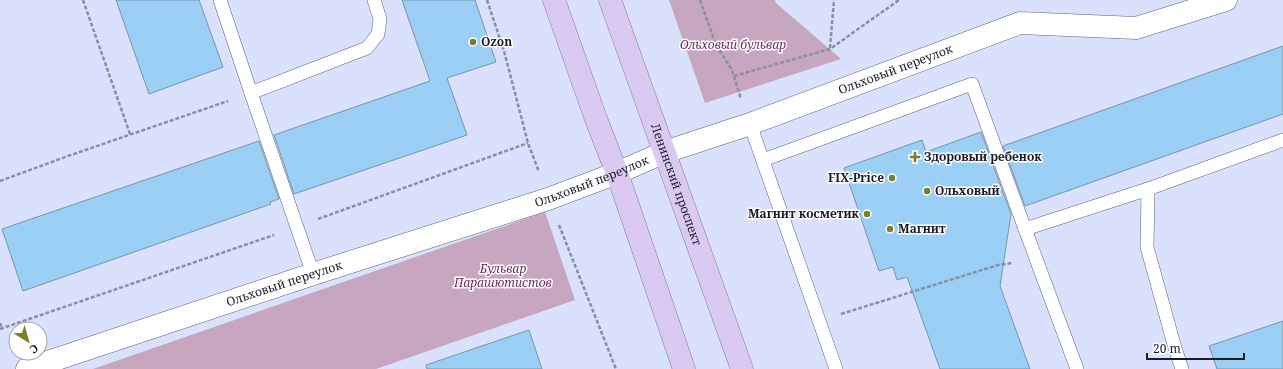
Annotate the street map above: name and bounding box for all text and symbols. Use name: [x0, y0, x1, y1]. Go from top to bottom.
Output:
place label: Ozon: [481, 33, 512, 50]
park label: Ольховый бульвар: [680, 36, 786, 53]
marker: Ozon: [468, 37, 478, 47]
street label: Ольховый переулок: [836, 40, 956, 98]
street label: Ленинский проспект: [647, 121, 706, 248]
place label: Здоровый ребенок: [924, 148, 1042, 165]
street label: Ольховый переулок: [532, 151, 652, 211]
marker: Здоровый ребенок: [909, 151, 921, 163]
place label: FIX-Price: [828, 169, 884, 186]
marker: FIX-Price: [887, 173, 897, 183]
place label: Ольховый: [935, 182, 1000, 199]
marker: Ольховый: [922, 186, 932, 196]
place label: Магнит косметик: [748, 205, 860, 222]
marker: Магнит косметик: [862, 209, 872, 219]
place label: Магнит: [898, 220, 946, 237]
marker: Магнит: [885, 224, 895, 234]
street label: Ольховый переулок: [224, 256, 345, 310]
park label: Бульвар Парашютистов: [453, 260, 552, 291]
north arrow: [8, 321, 48, 361]
scale bar: [1147, 335, 1244, 361]
text: 20 m: [1153, 340, 1181, 357]
text: С: [27, 341, 42, 358]

